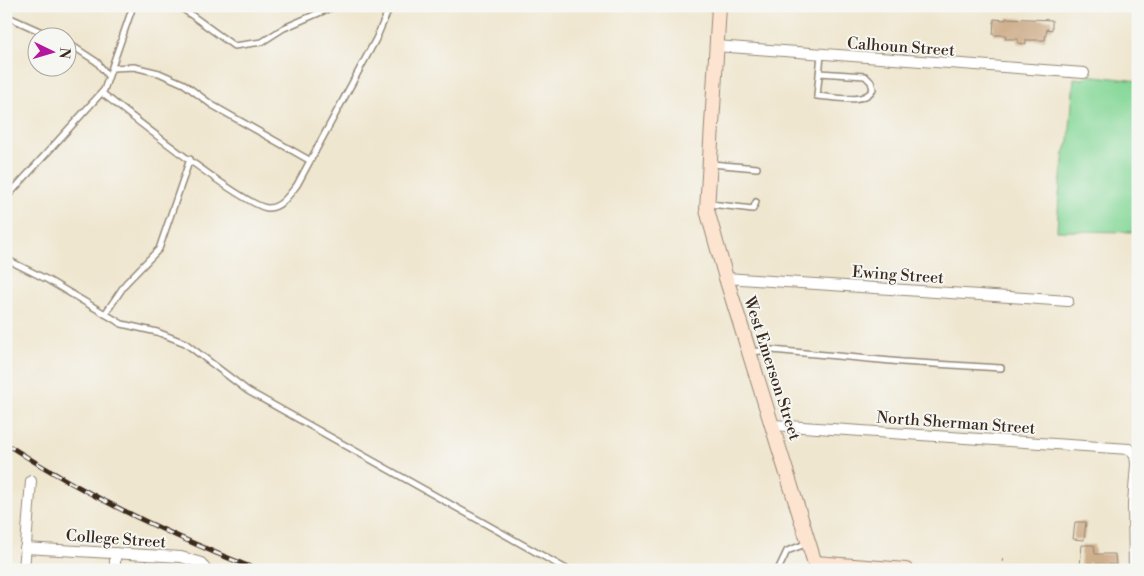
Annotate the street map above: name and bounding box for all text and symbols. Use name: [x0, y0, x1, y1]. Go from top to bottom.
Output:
north arrow: [28, 28, 78, 78]
street label: Calhoun Street: [846, 33, 956, 61]
text: N: [55, 47, 73, 59]
street label: Ewing Street: [851, 262, 945, 288]
street label: West Emerson Street: [739, 293, 805, 443]
street label: North Sherman Street: [876, 407, 1036, 439]
street label: College Street: [65, 526, 167, 553]

